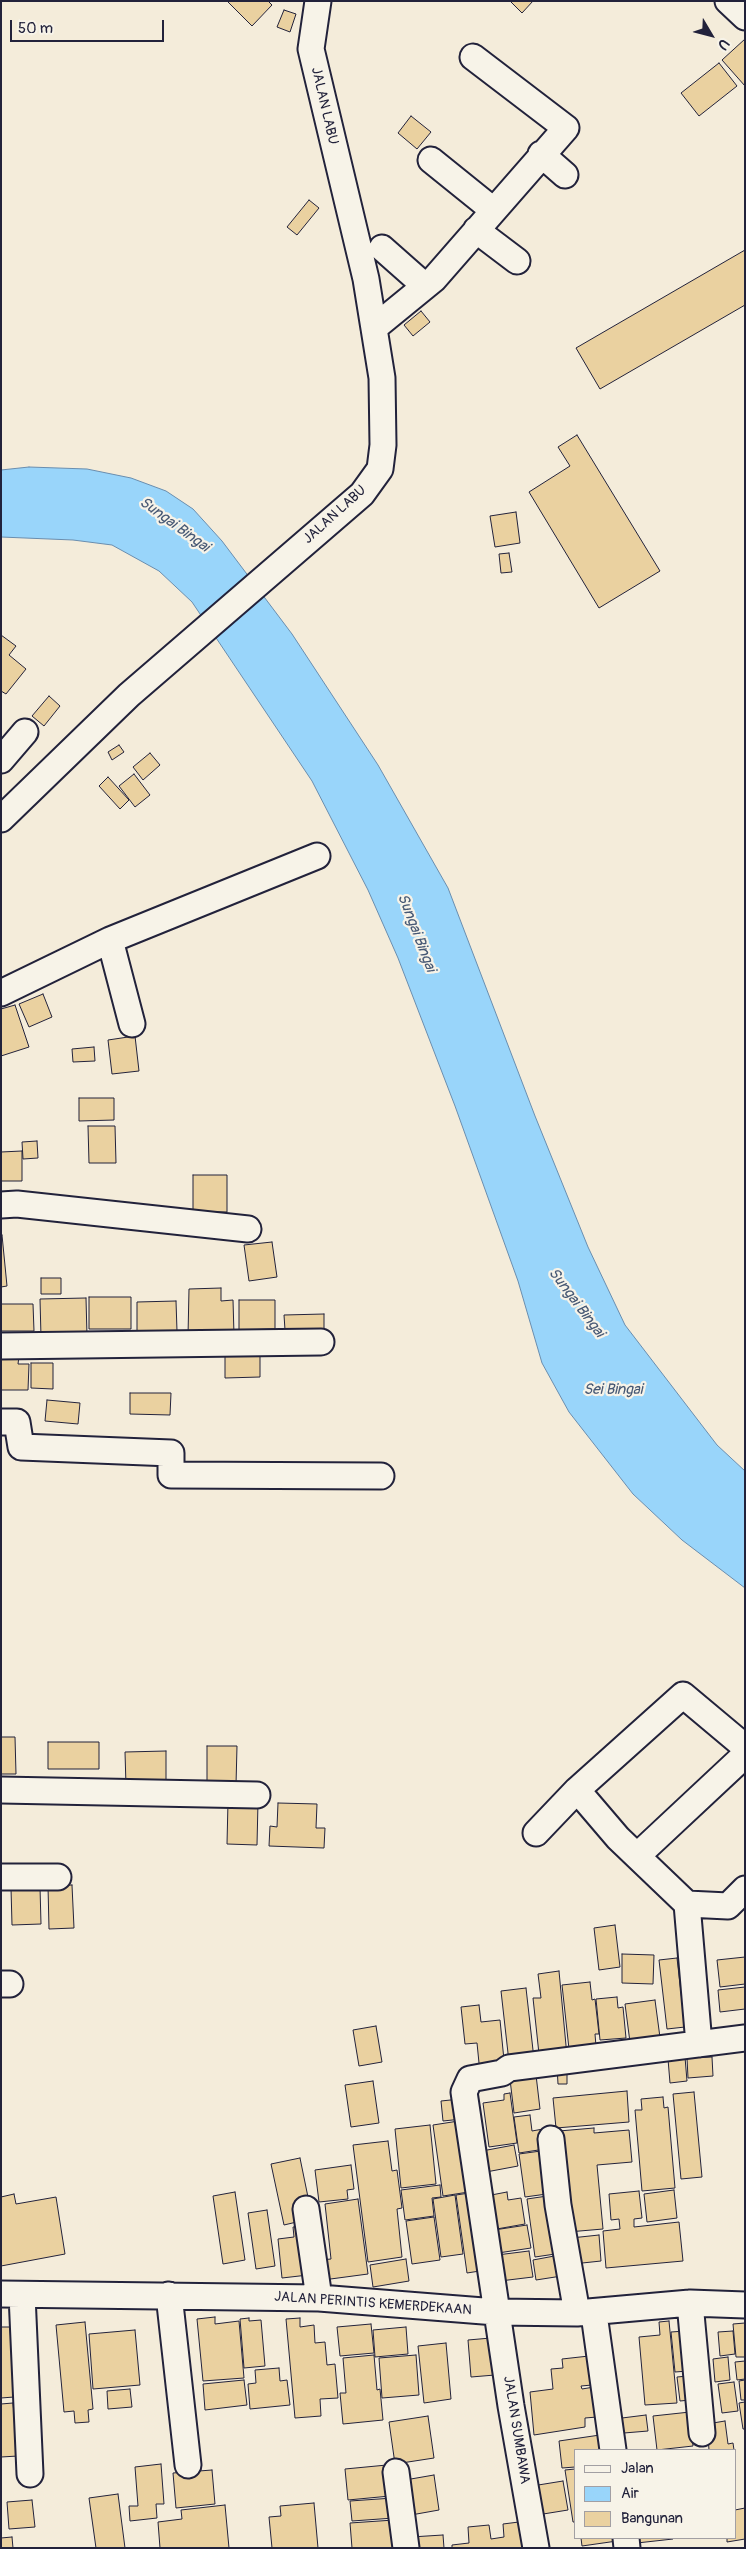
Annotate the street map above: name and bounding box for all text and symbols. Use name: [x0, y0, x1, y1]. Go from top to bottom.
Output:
scale bar: [12, 10, 166, 42]
north arrow: [686, 10, 736, 60]
text: 50 m: [18, 19, 53, 38]
text: U: [714, 36, 733, 53]
street label: JALAN LABU: [307, 66, 341, 146]
street label: JALAN LABU: [300, 482, 370, 548]
water label: Sungai Bingai: [136, 494, 212, 556]
water label: Sungai Bingai: [393, 892, 439, 974]
water label: Sungai Bingai: [544, 1265, 608, 1341]
water label: Sei Bingai: [584, 1381, 642, 1399]
street label: JALAN PERINTIS KEMERDEKAAN: [274, 2289, 472, 2319]
street label: JALAN SUMBAWA: [499, 2375, 533, 2485]
legend: [574, 2449, 736, 2539]
text: Jalan: [621, 2459, 654, 2478]
text: Air: [621, 2484, 639, 2503]
text: Bangunan: [621, 2509, 683, 2528]

